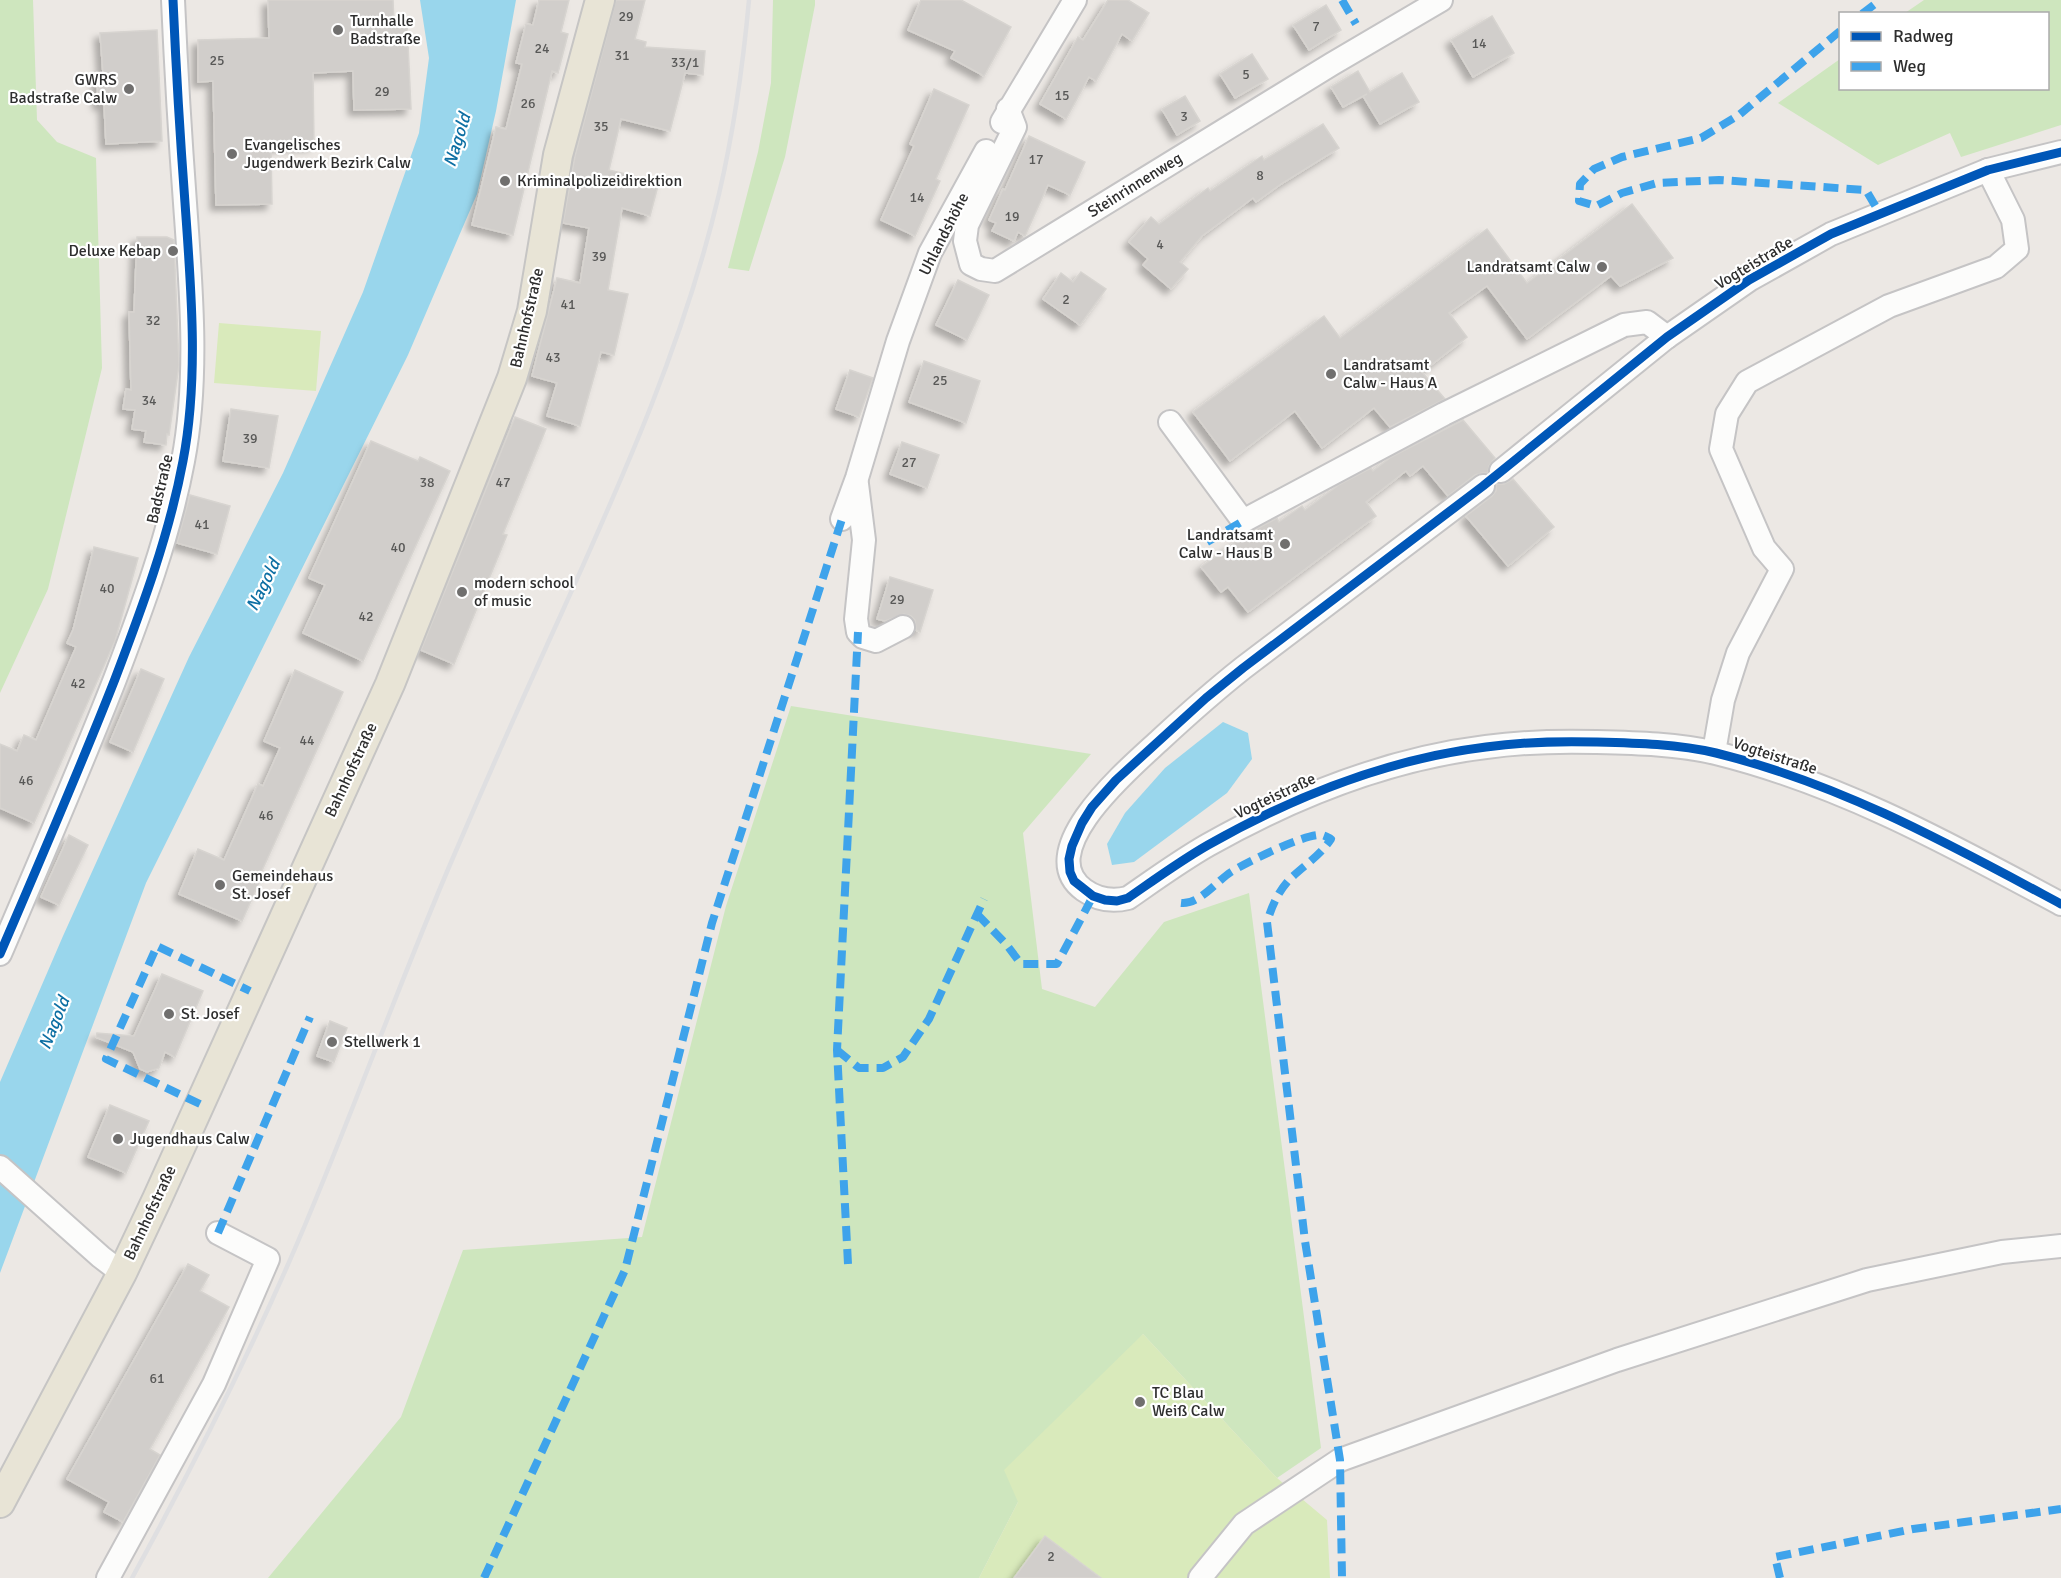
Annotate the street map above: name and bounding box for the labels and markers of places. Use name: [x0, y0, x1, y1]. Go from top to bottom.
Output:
place label: Turnhalle Badstraße: [350, 11, 421, 49]
marker: Turnhalle Badstraße: [331, 23, 345, 37]
place label: GWRS Badstraße Calw: [9, 70, 117, 108]
marker: GWRS Badstraße Calw: [122, 82, 136, 96]
place label: Evangelisches Jugendwerk Bezirk Calw: [244, 135, 411, 173]
marker: Evangelisches Jugendwerk Bezirk Calw: [225, 147, 239, 161]
place label: Kriminalpolizeidirektion: [517, 171, 682, 191]
marker: Kriminalpolizeidirektion: [498, 174, 512, 188]
place label: Deluxe Kebap: [68, 241, 161, 261]
marker: Deluxe Kebap: [166, 244, 180, 258]
place label: Landratsamt Calw: [1466, 257, 1590, 277]
marker: Landratsamt Calw: [1595, 260, 1609, 274]
place label: Landratsamt Calw - Haus A: [1343, 355, 1438, 393]
marker: Landratsamt Calw - Haus A: [1324, 367, 1338, 381]
place label: Landratsamt Calw - Haus B: [1179, 525, 1273, 563]
marker: Landratsamt Calw - Haus B: [1278, 537, 1292, 551]
place label: modern school of music: [474, 573, 575, 611]
marker: modern school of music: [455, 585, 469, 599]
place label: Gemeindehaus St. Josef: [232, 866, 333, 904]
marker: Gemeindehaus St. Josef: [213, 878, 227, 892]
place label: St. Josef: [181, 1004, 240, 1024]
marker: St. Josef: [162, 1007, 176, 1021]
place label: Stellwerk 1: [344, 1032, 421, 1052]
marker: Stellwerk 1: [325, 1035, 339, 1049]
place label: Jugendhaus Calw: [130, 1129, 250, 1149]
marker: Jugendhaus Calw: [111, 1132, 125, 1146]
place label: TC Blau Weiß Calw: [1152, 1383, 1225, 1421]
marker: TC Blau Weiß Calw: [1133, 1395, 1147, 1409]

